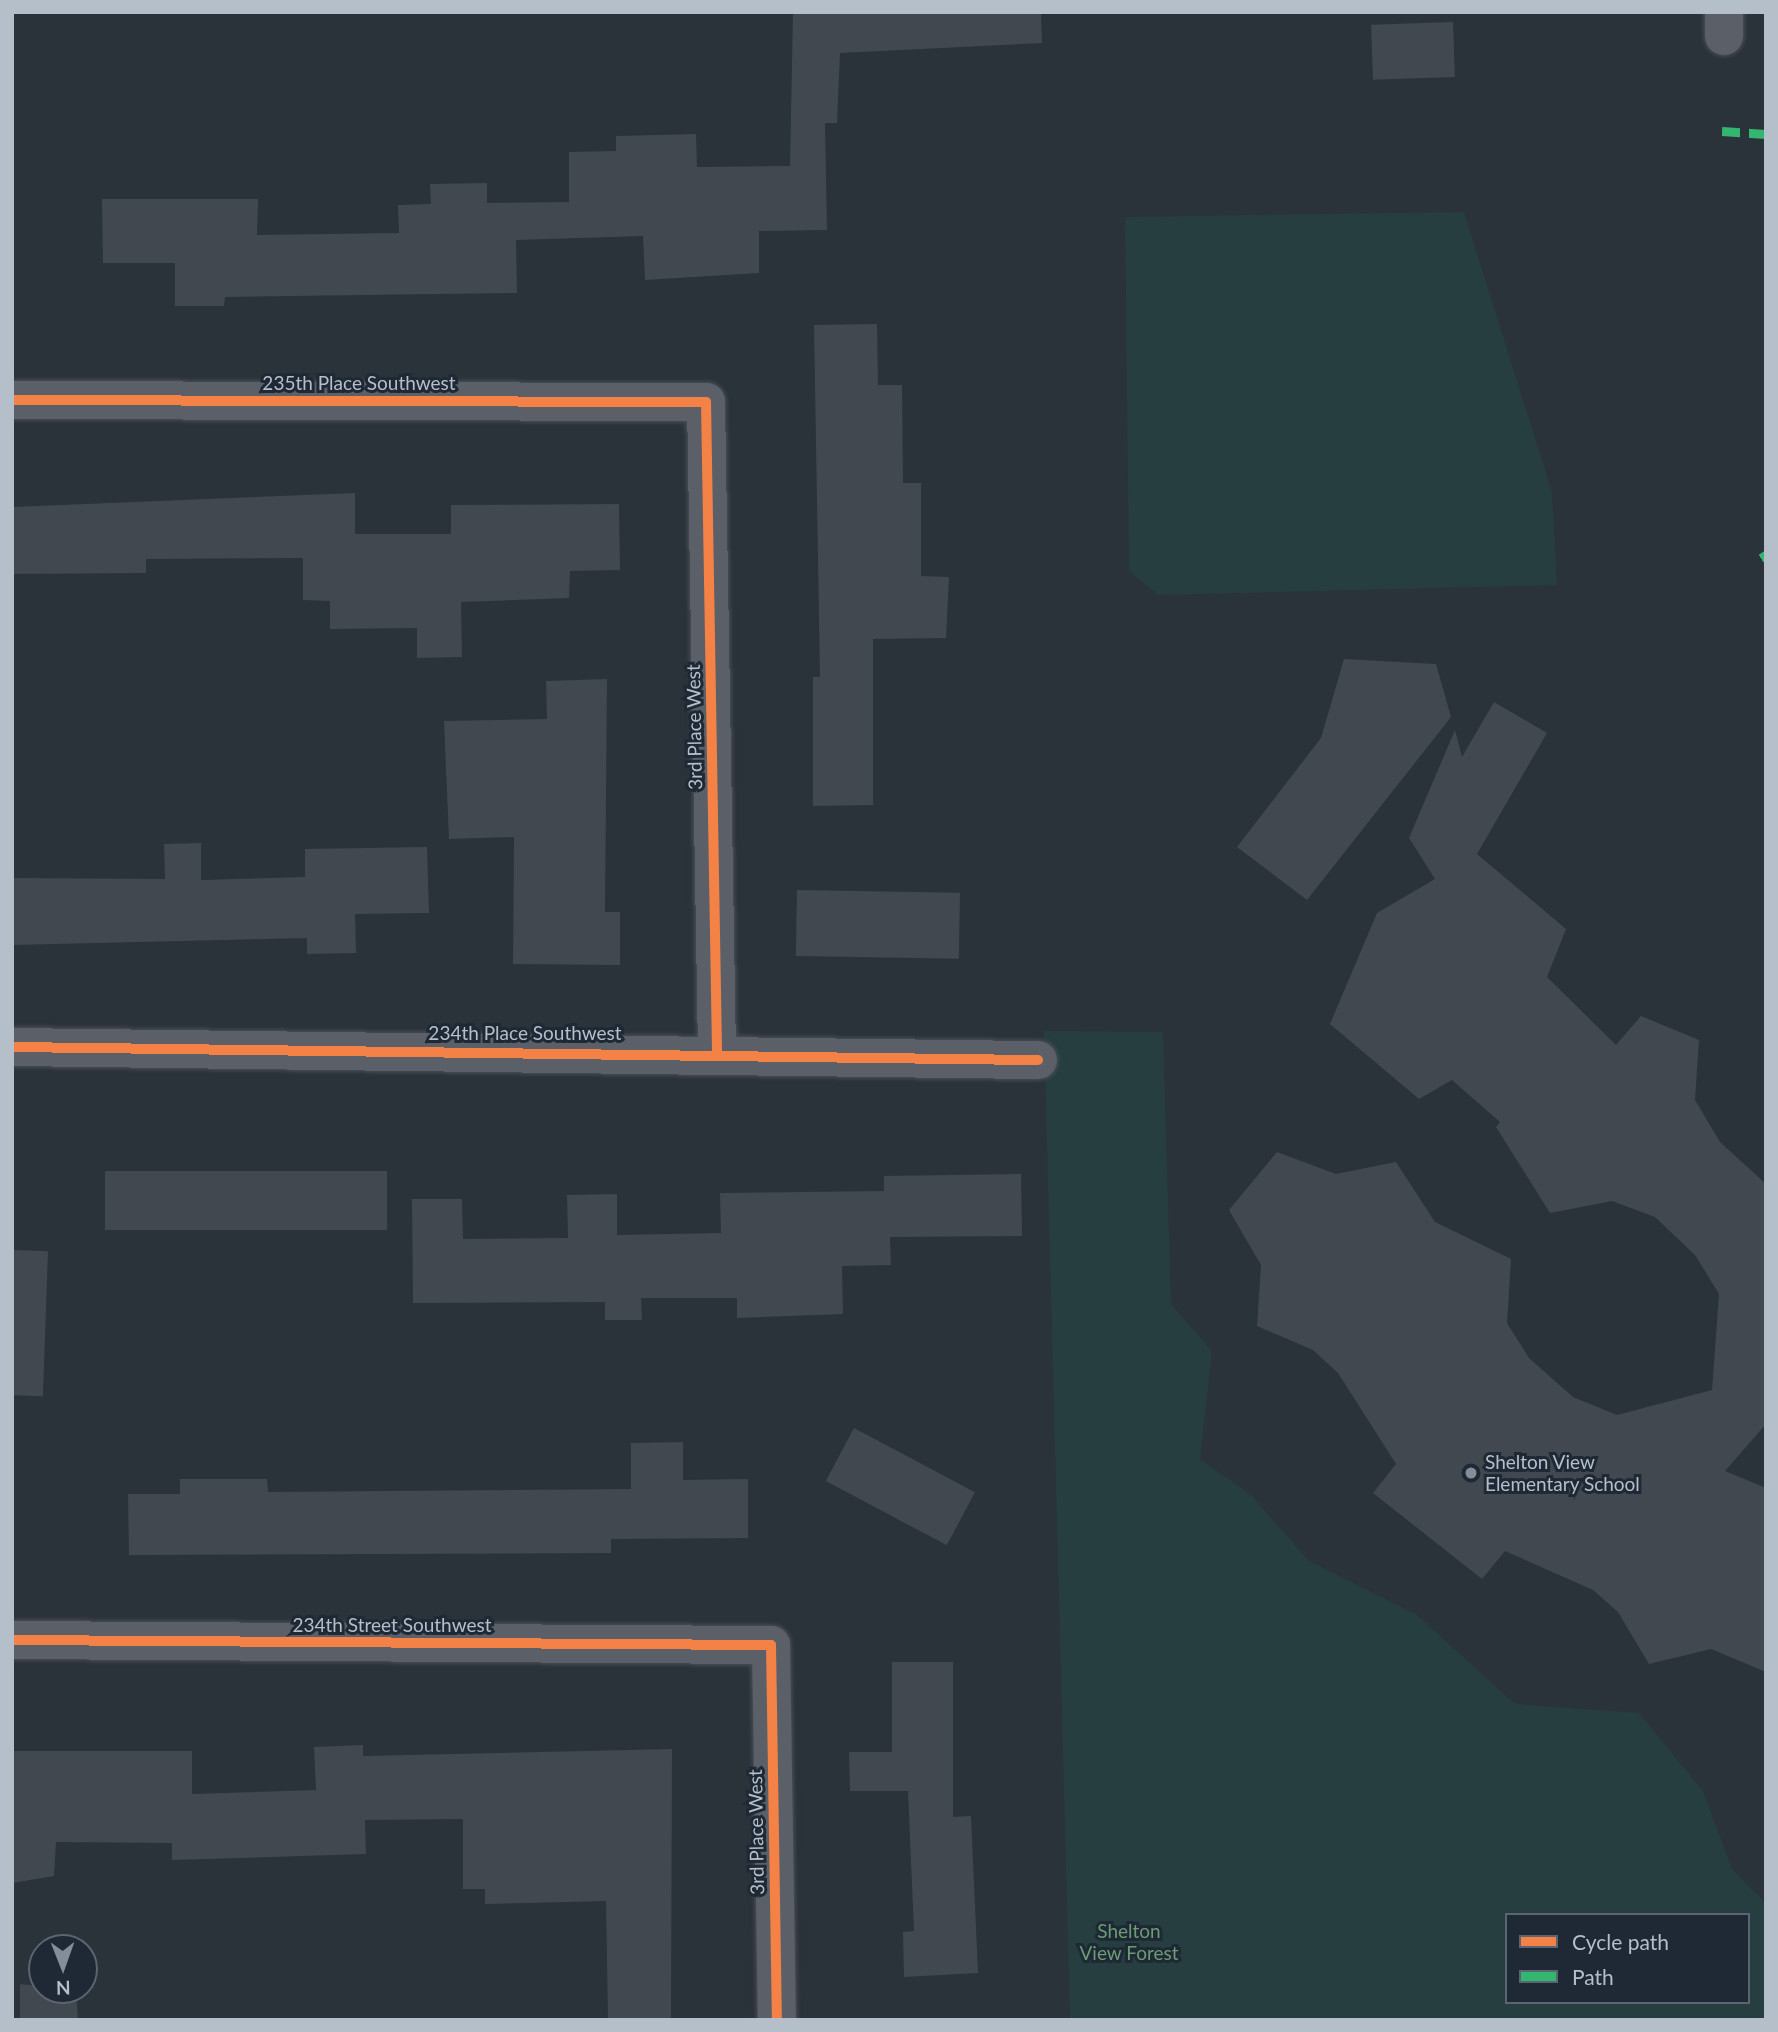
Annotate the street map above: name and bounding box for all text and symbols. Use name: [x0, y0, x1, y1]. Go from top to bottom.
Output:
street label: 235th Place Southwest: [262, 372, 456, 394]
street label: 3rd Place West: [682, 664, 706, 790]
street label: 234th Place Southwest: [428, 1022, 622, 1044]
place label: Shelton View Elementary School: [1485, 1451, 1640, 1495]
marker: Shelton View Elementary School: [1463, 1465, 1479, 1481]
street label: 234th Street Southwest: [292, 1614, 492, 1636]
street label: 3rd Place West: [744, 1769, 768, 1895]
legend: [1505, 1913, 1750, 2004]
park label: Shelton View Forest: [1079, 1920, 1179, 1964]
text: Cycle path: [1572, 1929, 1669, 1954]
north arrow: [28, 1934, 98, 2004]
text: Path: [1572, 1964, 1614, 1989]
text: N: [56, 1977, 71, 2000]

